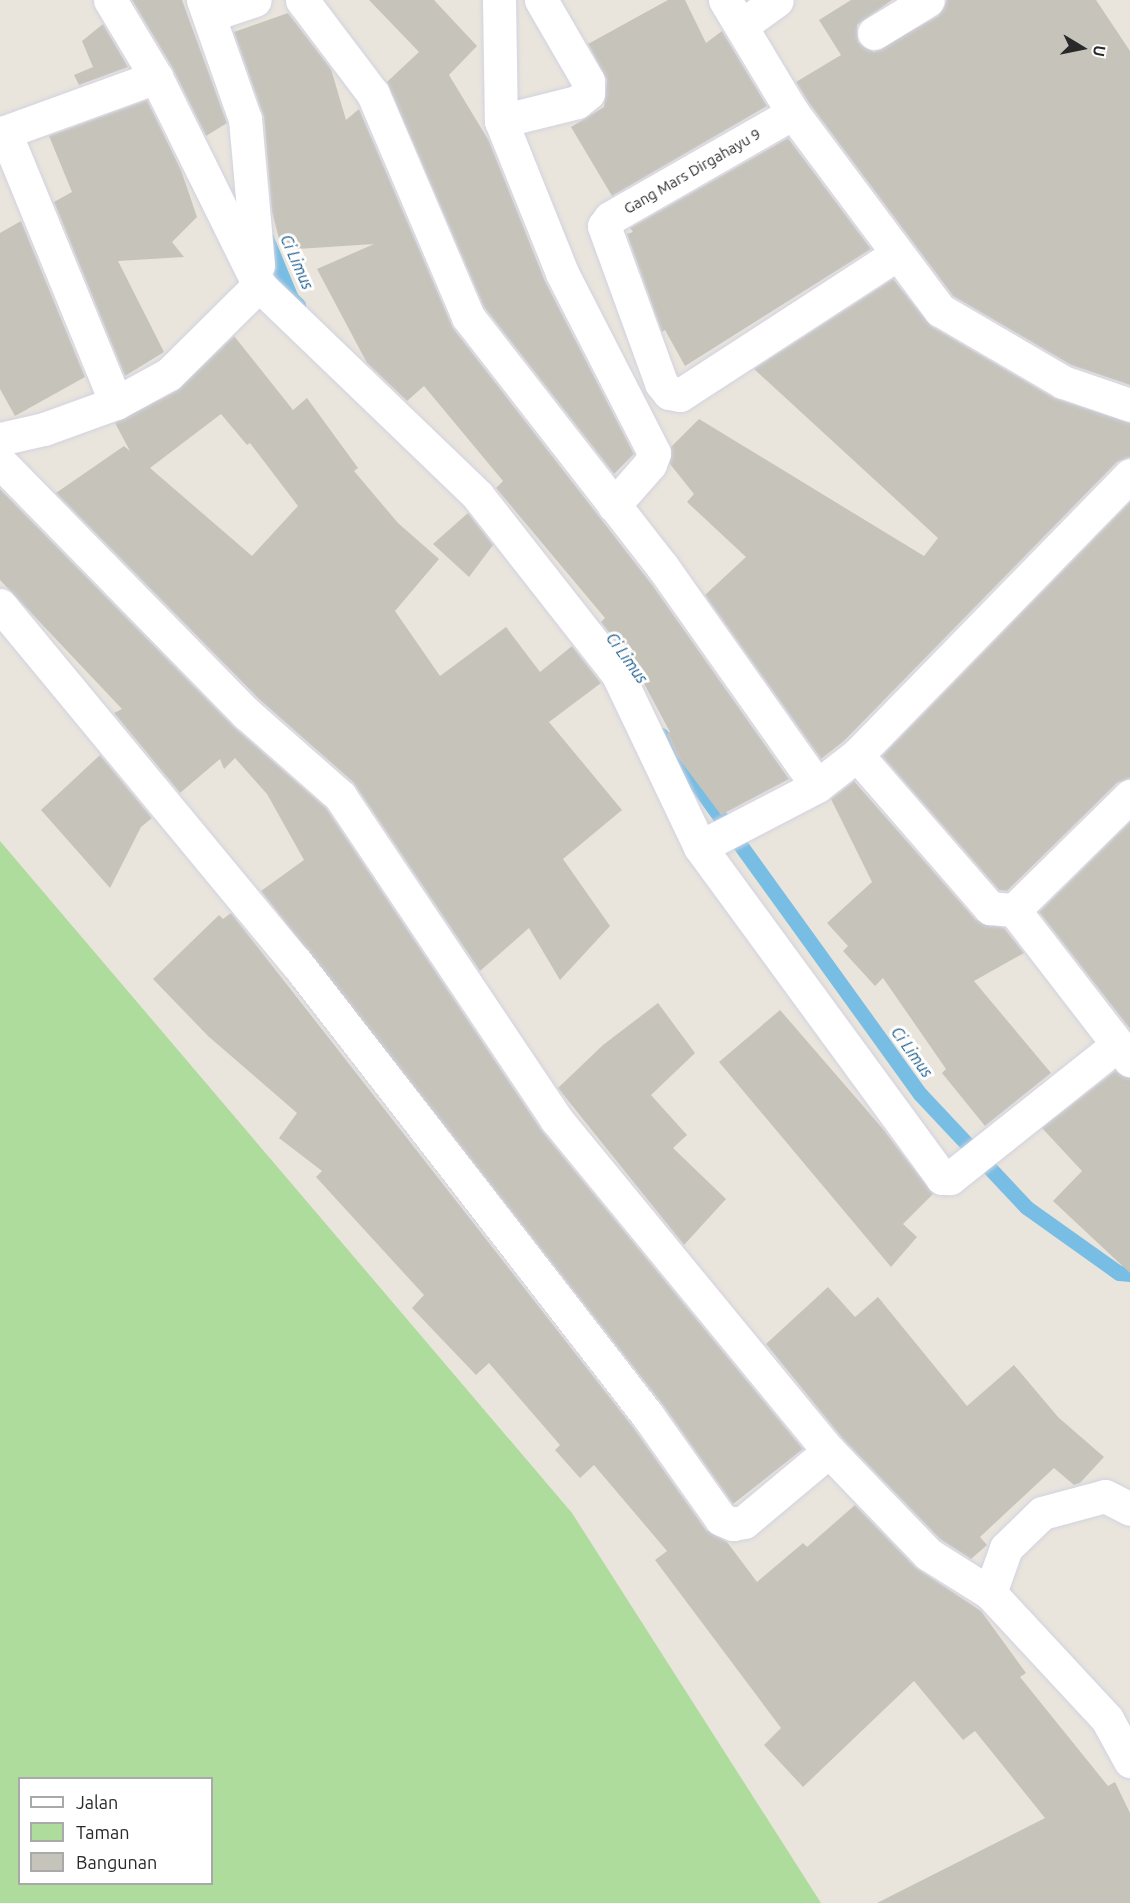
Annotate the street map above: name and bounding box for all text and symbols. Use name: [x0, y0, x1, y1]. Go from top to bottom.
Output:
north arrow: [1052, 18, 1112, 78]
text: U: [1090, 44, 1110, 58]
street label: Gang Mars Dirgahayu 9: [620, 124, 764, 218]
water label: Ci Limus: [276, 231, 318, 293]
water label: Ci Limus: [602, 629, 652, 687]
water label: Ci Limus: [887, 1023, 937, 1081]
legend: [18, 1777, 213, 1885]
text: Jalan: [76, 1792, 118, 1812]
text: Taman: [76, 1822, 130, 1842]
text: Bangunan: [76, 1852, 157, 1872]

